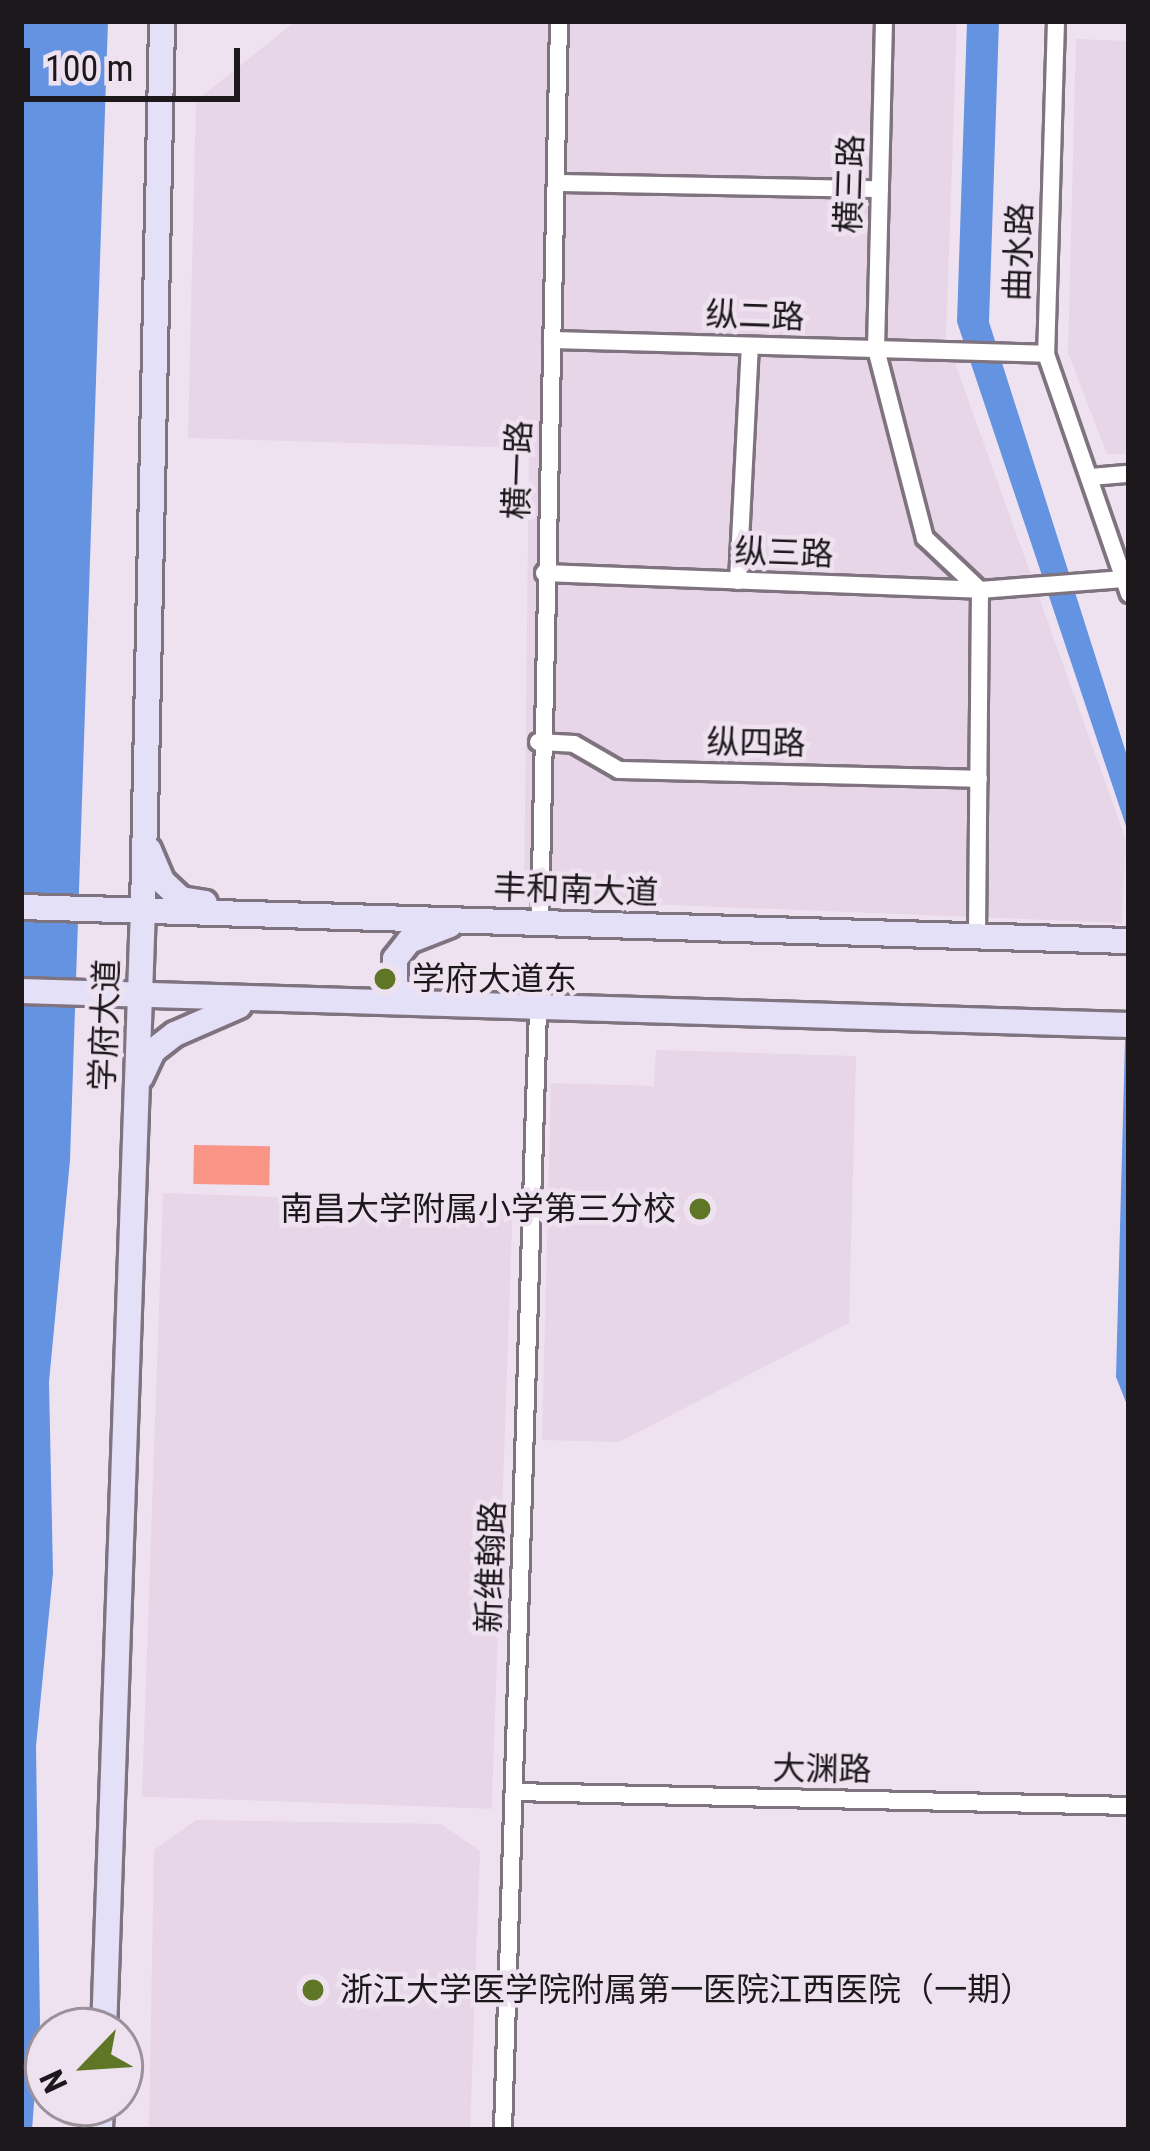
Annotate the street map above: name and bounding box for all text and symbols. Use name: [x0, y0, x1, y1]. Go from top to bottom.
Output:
scale bar: [30, 24, 246, 98]
text: 100 m: [45, 48, 134, 90]
street label: 横三路: [828, 134, 872, 234]
street label: 曲水路: [997, 202, 1041, 302]
street label: 纵二路: [705, 294, 805, 338]
street label: 横一路: [496, 420, 540, 520]
street label: 纵三路: [734, 531, 834, 575]
street label: 纵四路: [706, 722, 806, 764]
street label: 丰和南大道: [493, 867, 659, 913]
street label: 学府大道: [83, 958, 127, 1092]
place label: 学府大道东: [412, 959, 577, 999]
marker: 学府大道东: [369, 963, 401, 995]
place label: 南昌大学附属小学第三分校: [280, 1189, 676, 1229]
marker: 南昌大学附属小学第三分校: [687, 1196, 713, 1222]
street label: 新维翰路: [469, 1500, 513, 1634]
street label: 大渊路: [772, 1748, 872, 1790]
place label: 浙江大学医学院附属第一医院江西医院（一期）: [340, 1970, 1033, 2010]
marker: 浙江大学医学院附属第一医院江西医院（一期）: [297, 1974, 329, 2006]
north arrow: [24, 2007, 144, 2127]
text: N: [32, 2064, 76, 2099]

